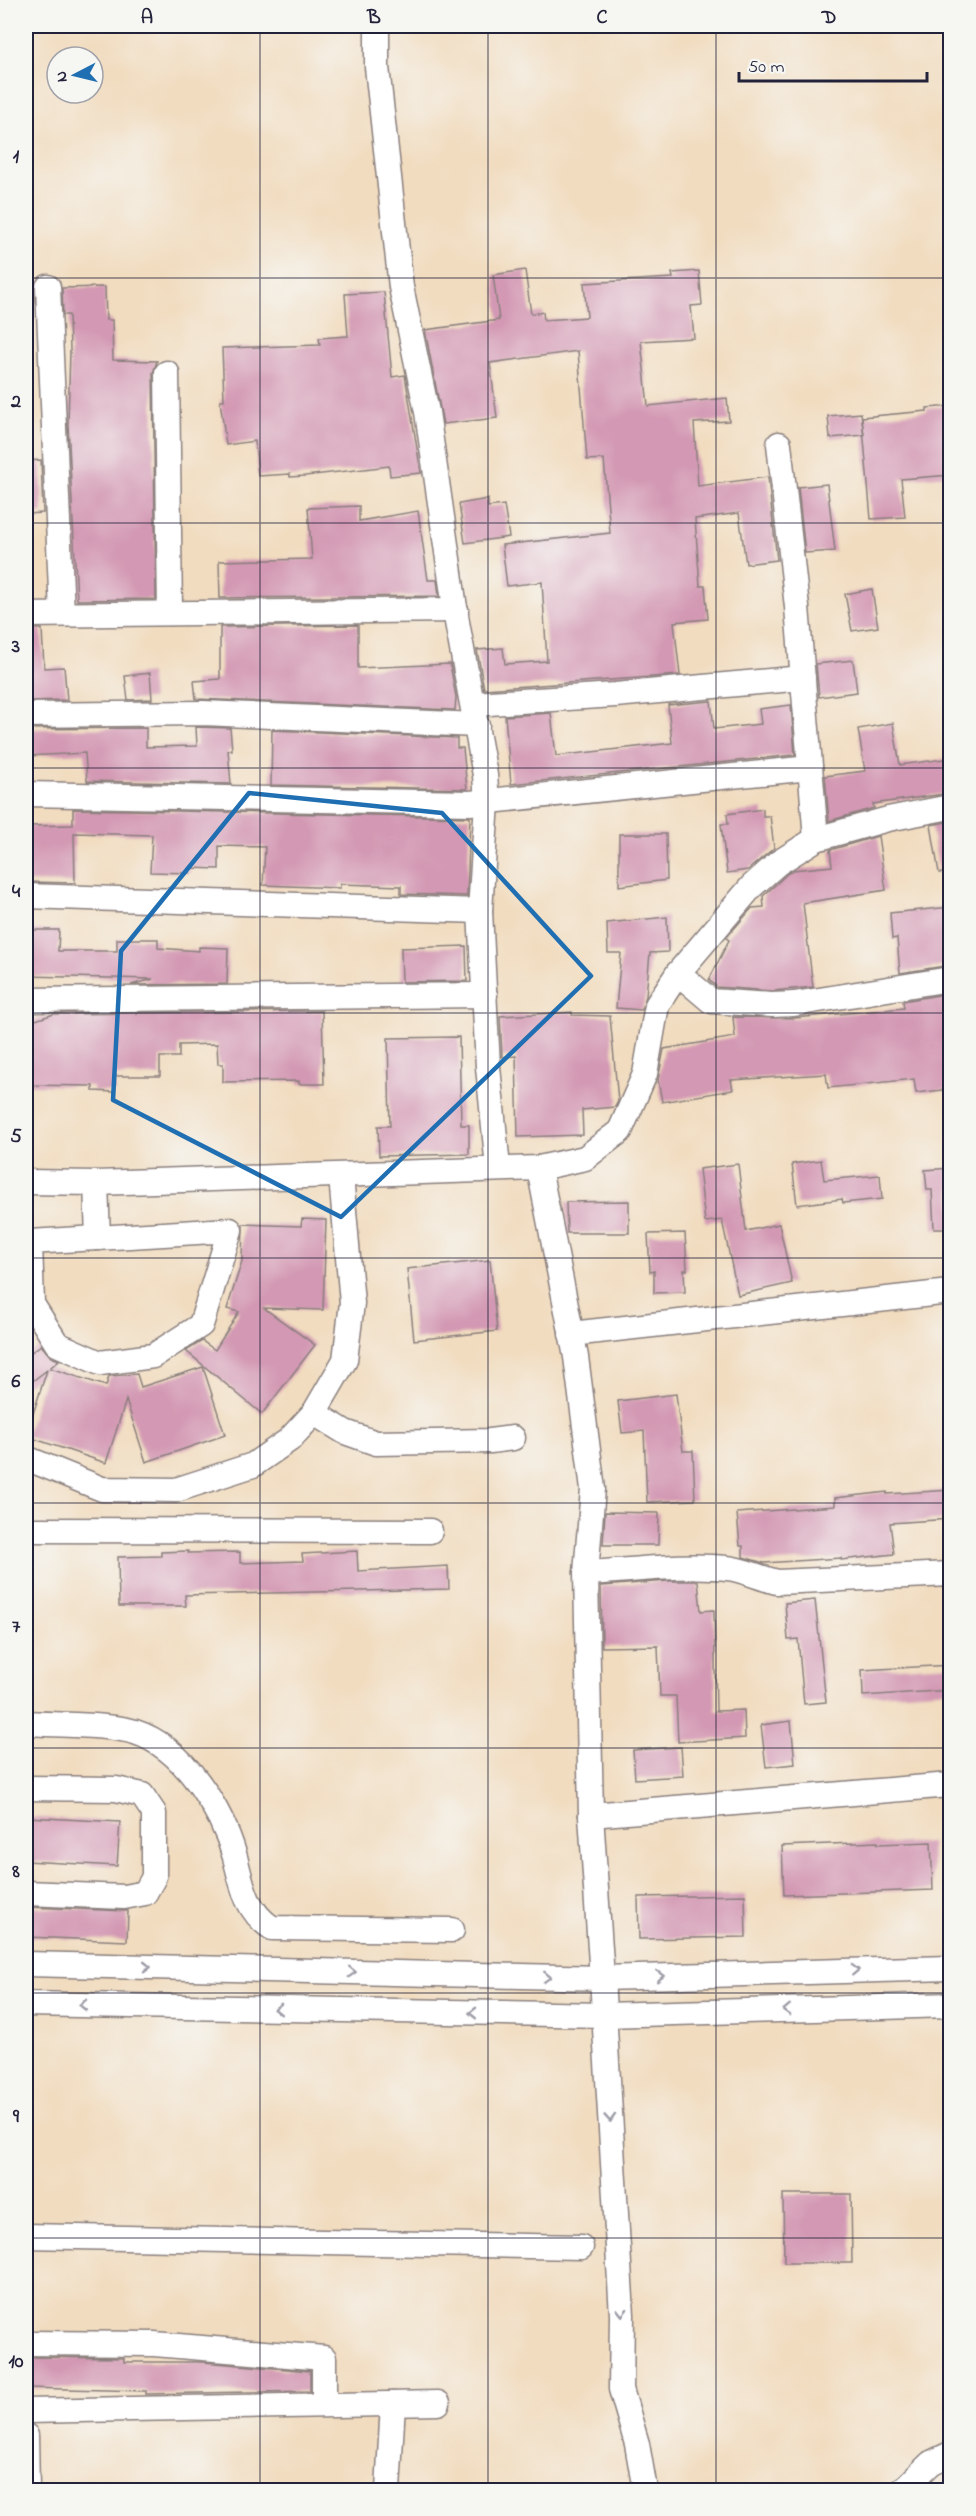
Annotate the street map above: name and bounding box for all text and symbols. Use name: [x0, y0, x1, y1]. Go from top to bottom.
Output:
text: A: [141, 4, 153, 33]
text: B: [366, 4, 381, 33]
text: C: [597, 4, 608, 33]
text: D: [821, 4, 836, 33]
north arrow: [45, 45, 105, 105]
scale bar: [739, 45, 926, 83]
text: 50 m: [748, 55, 785, 81]
text: N: [50, 70, 75, 83]
text: 1: [13, 143, 20, 172]
text: 2: [10, 388, 21, 417]
text: 3: [11, 633, 20, 662]
text: 4: [12, 878, 21, 907]
text: 5: [10, 1123, 22, 1152]
text: 6: [12, 1368, 21, 1397]
text: 7: [12, 1613, 21, 1642]
text: 8: [11, 1858, 20, 1887]
one-way arrow: [142, 1961, 151, 1973]
one-way arrow: [851, 1964, 860, 1977]
one-way arrow: [347, 1965, 356, 1978]
one-way arrow: [656, 1970, 665, 1983]
one-way arrow: [542, 1971, 551, 1983]
one-way arrow: [78, 1999, 87, 2012]
one-way arrow: [273, 2003, 282, 2015]
one-way arrow: [783, 2003, 792, 2016]
one-way arrow: [468, 2007, 477, 2019]
text: 9: [12, 2103, 20, 2132]
one-way arrow: [604, 2113, 617, 2122]
one-way arrow: [616, 2308, 628, 2317]
text: 10: [9, 2348, 24, 2377]

